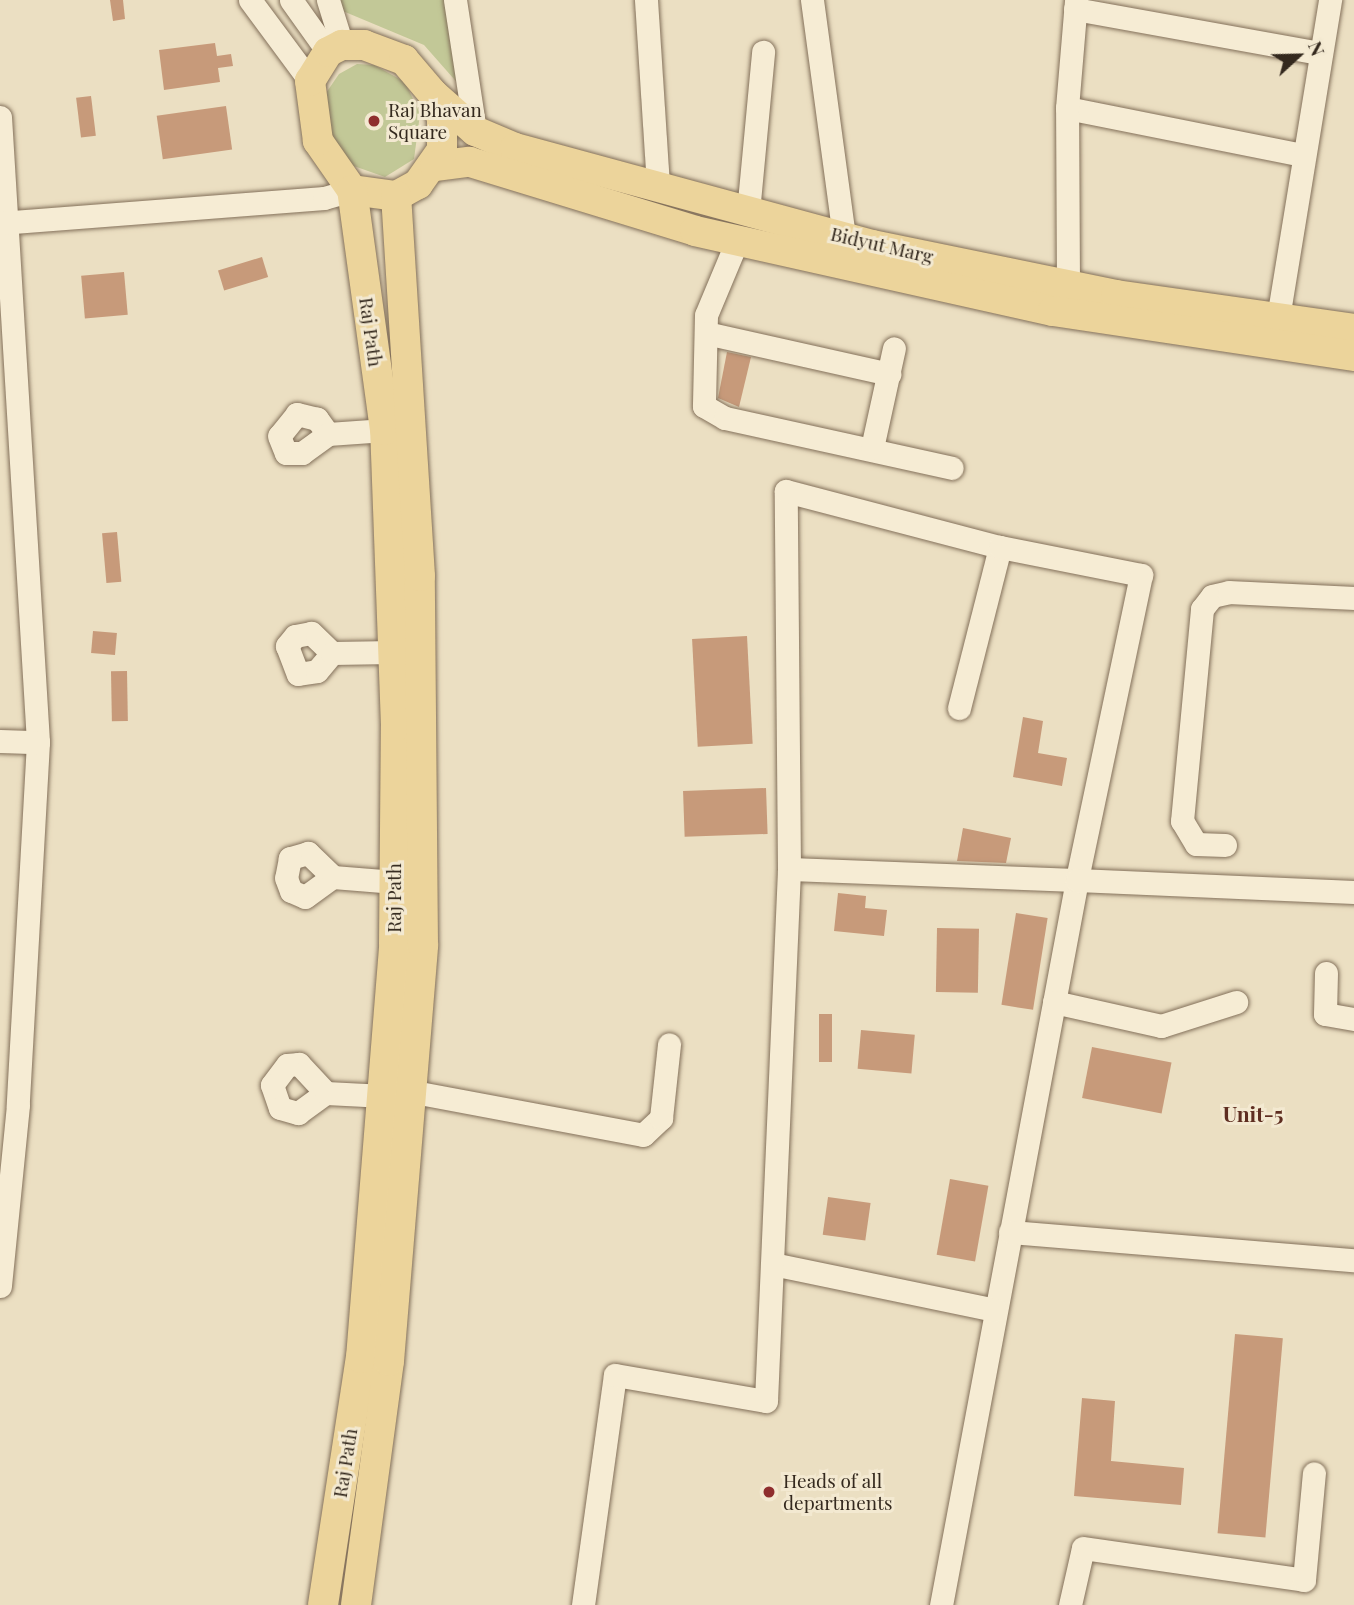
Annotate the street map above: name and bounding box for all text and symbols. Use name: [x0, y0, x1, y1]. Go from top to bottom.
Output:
north arrow: [1263, 21, 1333, 91]
text: N: [1303, 37, 1332, 59]
place label: Raj Bhavan Square: [388, 99, 482, 143]
marker: Raj Bhavan Square: [366, 113, 382, 129]
street label: Bidyut Marg: [828, 222, 936, 268]
street label: Raj Path: [355, 296, 387, 368]
street label: Raj Path: [383, 863, 405, 933]
district label: Unit-5: [1223, 1100, 1283, 1126]
street label: Raj Path: [328, 1427, 362, 1499]
place label: Heads of all departments: [783, 1470, 892, 1514]
marker: Heads of all departments: [761, 1484, 777, 1500]

